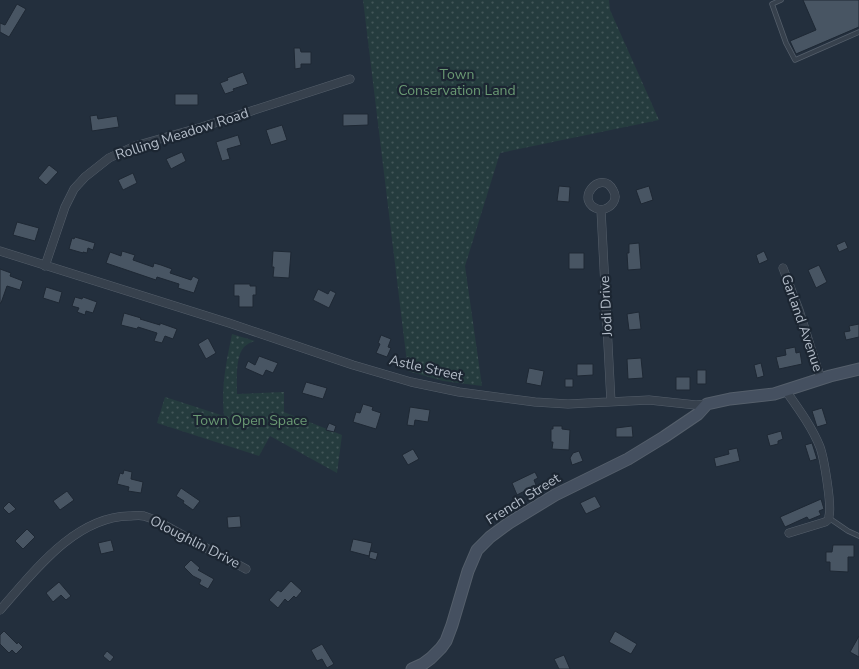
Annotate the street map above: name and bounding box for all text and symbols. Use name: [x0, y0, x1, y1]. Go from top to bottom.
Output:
park label: Town Conservation Land: [398, 65, 516, 100]
street label: Rolling Meadow Road: [113, 104, 251, 164]
street label: Garland Avenue: [776, 272, 828, 374]
street label: Jodi Drive: [595, 275, 617, 338]
street label: Astle Street: [387, 350, 465, 386]
park label: Town Open Space: [193, 411, 307, 430]
street label: French Street: [482, 469, 564, 529]
street label: Oloughlin Drive: [147, 511, 243, 573]

